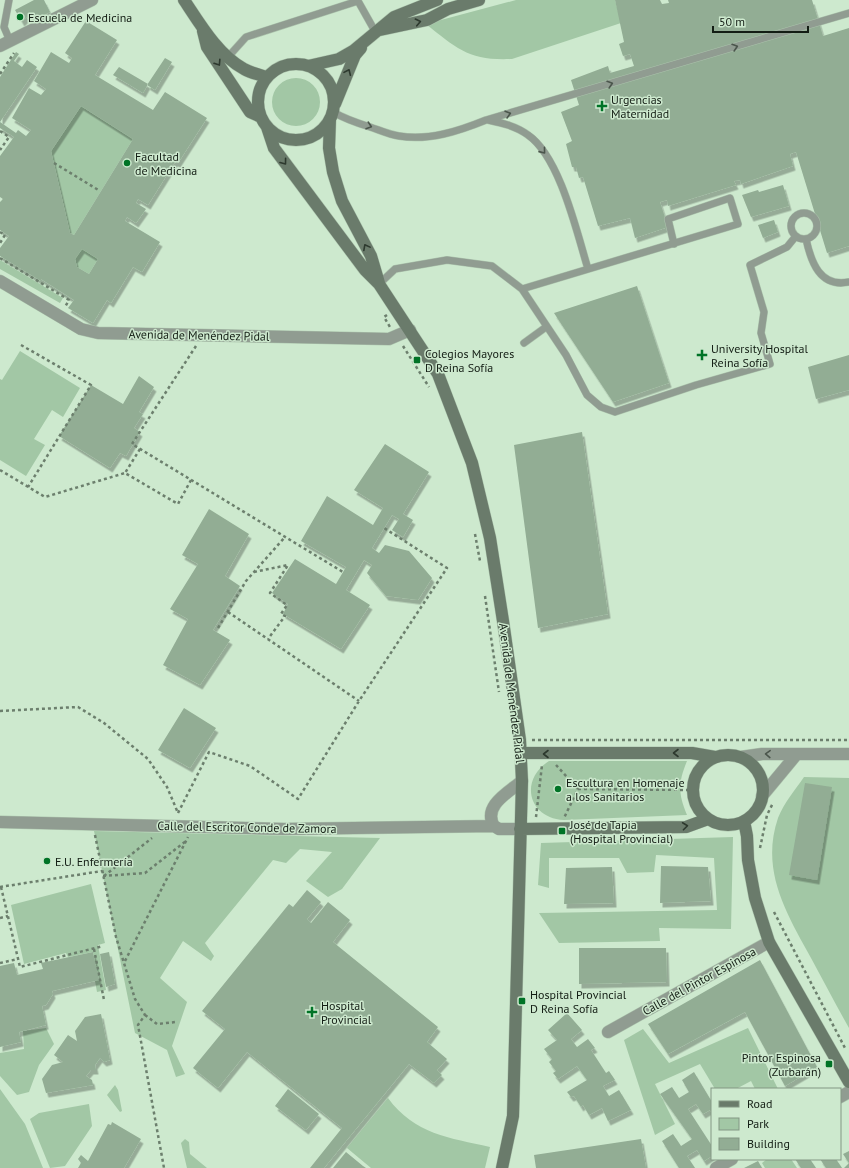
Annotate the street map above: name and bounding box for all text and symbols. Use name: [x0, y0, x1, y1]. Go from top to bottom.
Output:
scale bar: [713, 8, 808, 34]
place label: Escuela de Medicina: [28, 10, 132, 25]
marker: Escuela de Medicina: [15, 12, 25, 22]
text: 50 m: [719, 14, 745, 29]
one-way arrow: [415, 19, 421, 27]
one-way arrow: [731, 43, 738, 52]
one-way arrow: [213, 59, 220, 66]
one-way arrow: [343, 69, 351, 76]
one-way arrow: [607, 80, 614, 89]
place label: Urgencias Maternidad: [611, 92, 669, 121]
marker: Urgencias Maternidad: [596, 100, 608, 112]
one-way arrow: [504, 110, 511, 119]
one-way arrow: [365, 122, 372, 130]
one-way arrow: [538, 147, 545, 154]
place label: Facultad de Medicina: [135, 149, 197, 178]
marker: Facultad de Medicina: [122, 158, 132, 168]
one-way arrow: [279, 158, 287, 165]
one-way arrow: [364, 244, 371, 251]
street label: Avenida de Menéndez Pidal: [128, 326, 270, 344]
place label: University Hospital Reina Sofía: [711, 341, 808, 370]
place label: Colegios Mayores D Reina Sofía: [425, 346, 514, 375]
marker: University Hospital Reina Sofía: [696, 349, 708, 361]
marker: Colegios Mayores D Reina Sofía: [412, 355, 422, 365]
street label: Avenida de Menéndez Pidal: [496, 622, 528, 764]
one-way arrow: [673, 749, 679, 757]
one-way arrow: [543, 750, 549, 758]
one-way arrow: [765, 750, 771, 758]
place label: Escultura en Homenaje a los Sanitarios: [566, 775, 685, 804]
marker: Escultura en Homenaje a los Sanitarios: [553, 784, 563, 794]
place label: José de Tapia (Hospital Provincial): [569, 817, 673, 846]
street label: Calle del Escritor Conde de Zamora: [157, 818, 337, 836]
one-way arrow: [682, 822, 688, 831]
marker: José de Tapia (Hospital Provincial): [557, 826, 567, 836]
place label: E.U. Enfermería: [55, 854, 133, 869]
marker: E.U. Enfermería: [42, 856, 52, 866]
street label: Calle del Pintor Espinosa: [640, 944, 758, 1018]
place label: Hospital Provincial D Reina Sofía: [530, 987, 627, 1016]
marker: Hospital Provincial D Reina Sofía: [517, 996, 527, 1006]
place label: Hospital Provincial: [321, 998, 372, 1027]
marker: Hospital Provincial: [306, 1006, 318, 1018]
place label: Pintor Espinosa (Zurbarán): [742, 1050, 821, 1079]
marker: Pintor Espinosa (Zurbarán): [824, 1059, 834, 1069]
legend: [711, 1088, 841, 1160]
text: Road: [747, 1096, 772, 1111]
text: Park: [747, 1116, 769, 1131]
text: Building: [747, 1136, 790, 1151]

